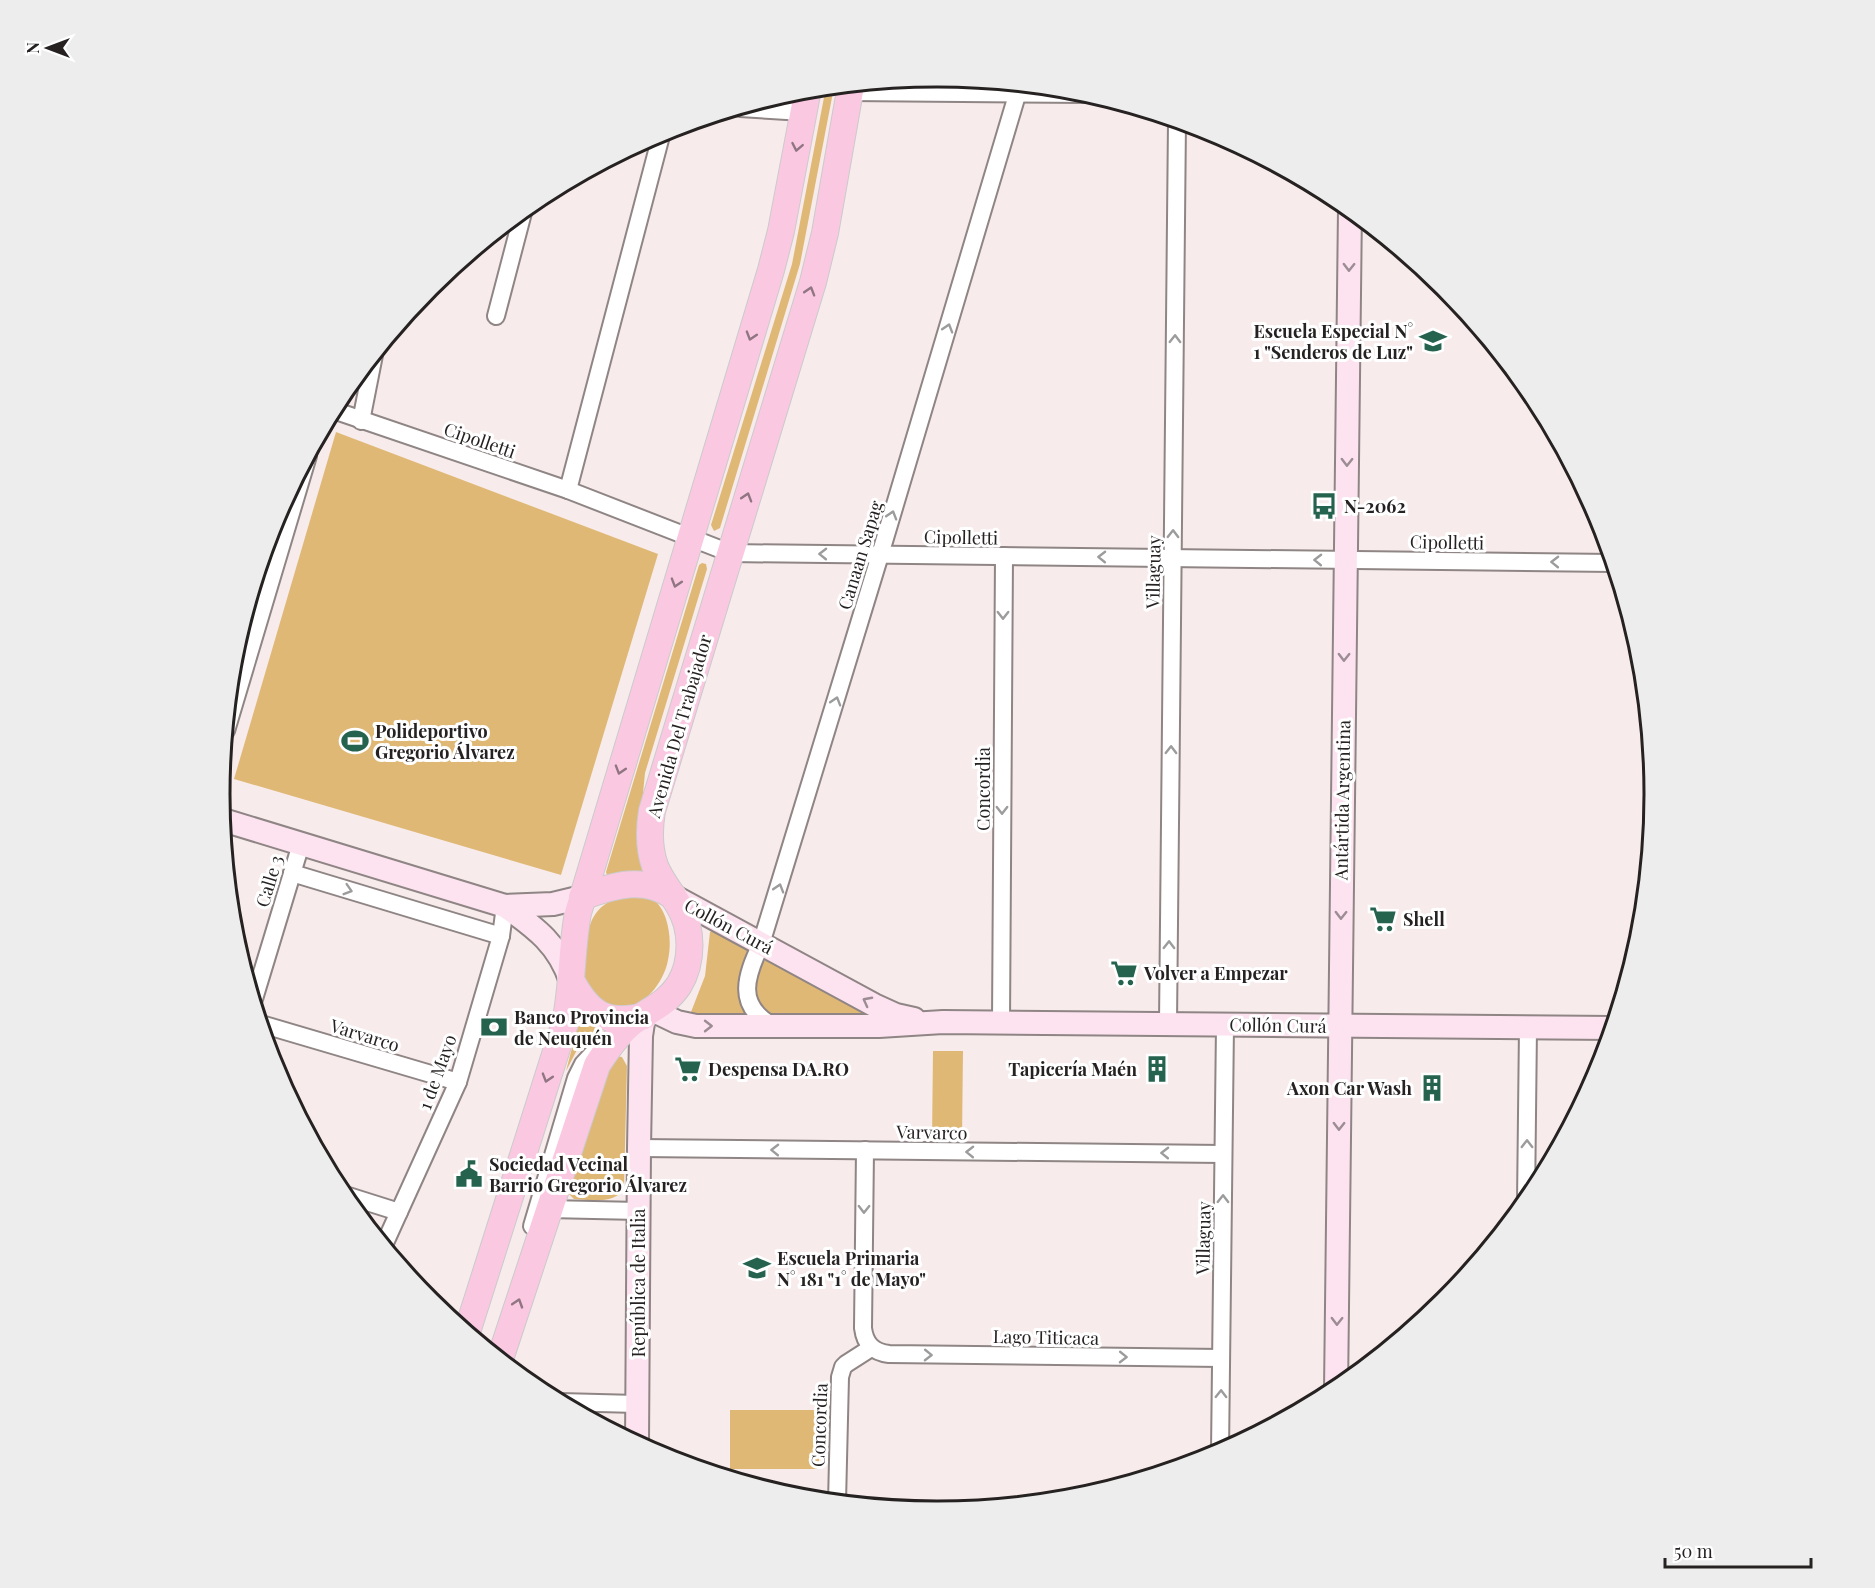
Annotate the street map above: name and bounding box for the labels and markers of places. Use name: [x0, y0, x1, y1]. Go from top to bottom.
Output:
place label: Escuela Especial N° 1 "Senderos de Luz": [1253, 319, 1413, 364]
school or university icon: Escuela Especial N° 1 "Senderos de Luz": [1418, 326, 1448, 356]
bus stop icon: N-2062: [1309, 491, 1339, 521]
place label: N-2062: [1344, 494, 1406, 518]
place label: Polideportivo Gregorio Álvarez: [375, 719, 515, 764]
sports icon: Polideportivo Gregorio Álvarez: [340, 726, 370, 756]
supermarket icon: Shell: [1368, 904, 1398, 934]
place label: Shell: [1403, 907, 1445, 931]
supermarket icon: Volver a Empezar: [1109, 958, 1139, 988]
place label: Volver a Empezar: [1143, 961, 1288, 985]
place label: Banco Provincia de Neuquén: [514, 1005, 650, 1050]
bank icon: Banco Provincia de Neuquén: [479, 1012, 509, 1042]
supermarket icon: Despensa DA.RO: [673, 1054, 703, 1084]
building icon: Tapicería Maén: [1142, 1054, 1172, 1084]
place label: Despensa DA.RO: [708, 1057, 849, 1081]
place label: Tapicería Maén: [1008, 1057, 1137, 1081]
building icon: Axon Car Wash: [1417, 1073, 1447, 1103]
place label: Axon Car Wash: [1286, 1076, 1412, 1100]
place label: Sociedad Vecinal Barrio Gregorio Álvarez: [489, 1152, 687, 1197]
public building icon: Sociedad Vecinal Barrio Gregorio Álvarez: [454, 1159, 484, 1189]
place label: Escuela Primaria N° 181 "1° de Mayo": [777, 1246, 926, 1291]
school or university icon: Escuela Primaria N° 181 "1° de Mayo": [742, 1253, 772, 1283]

